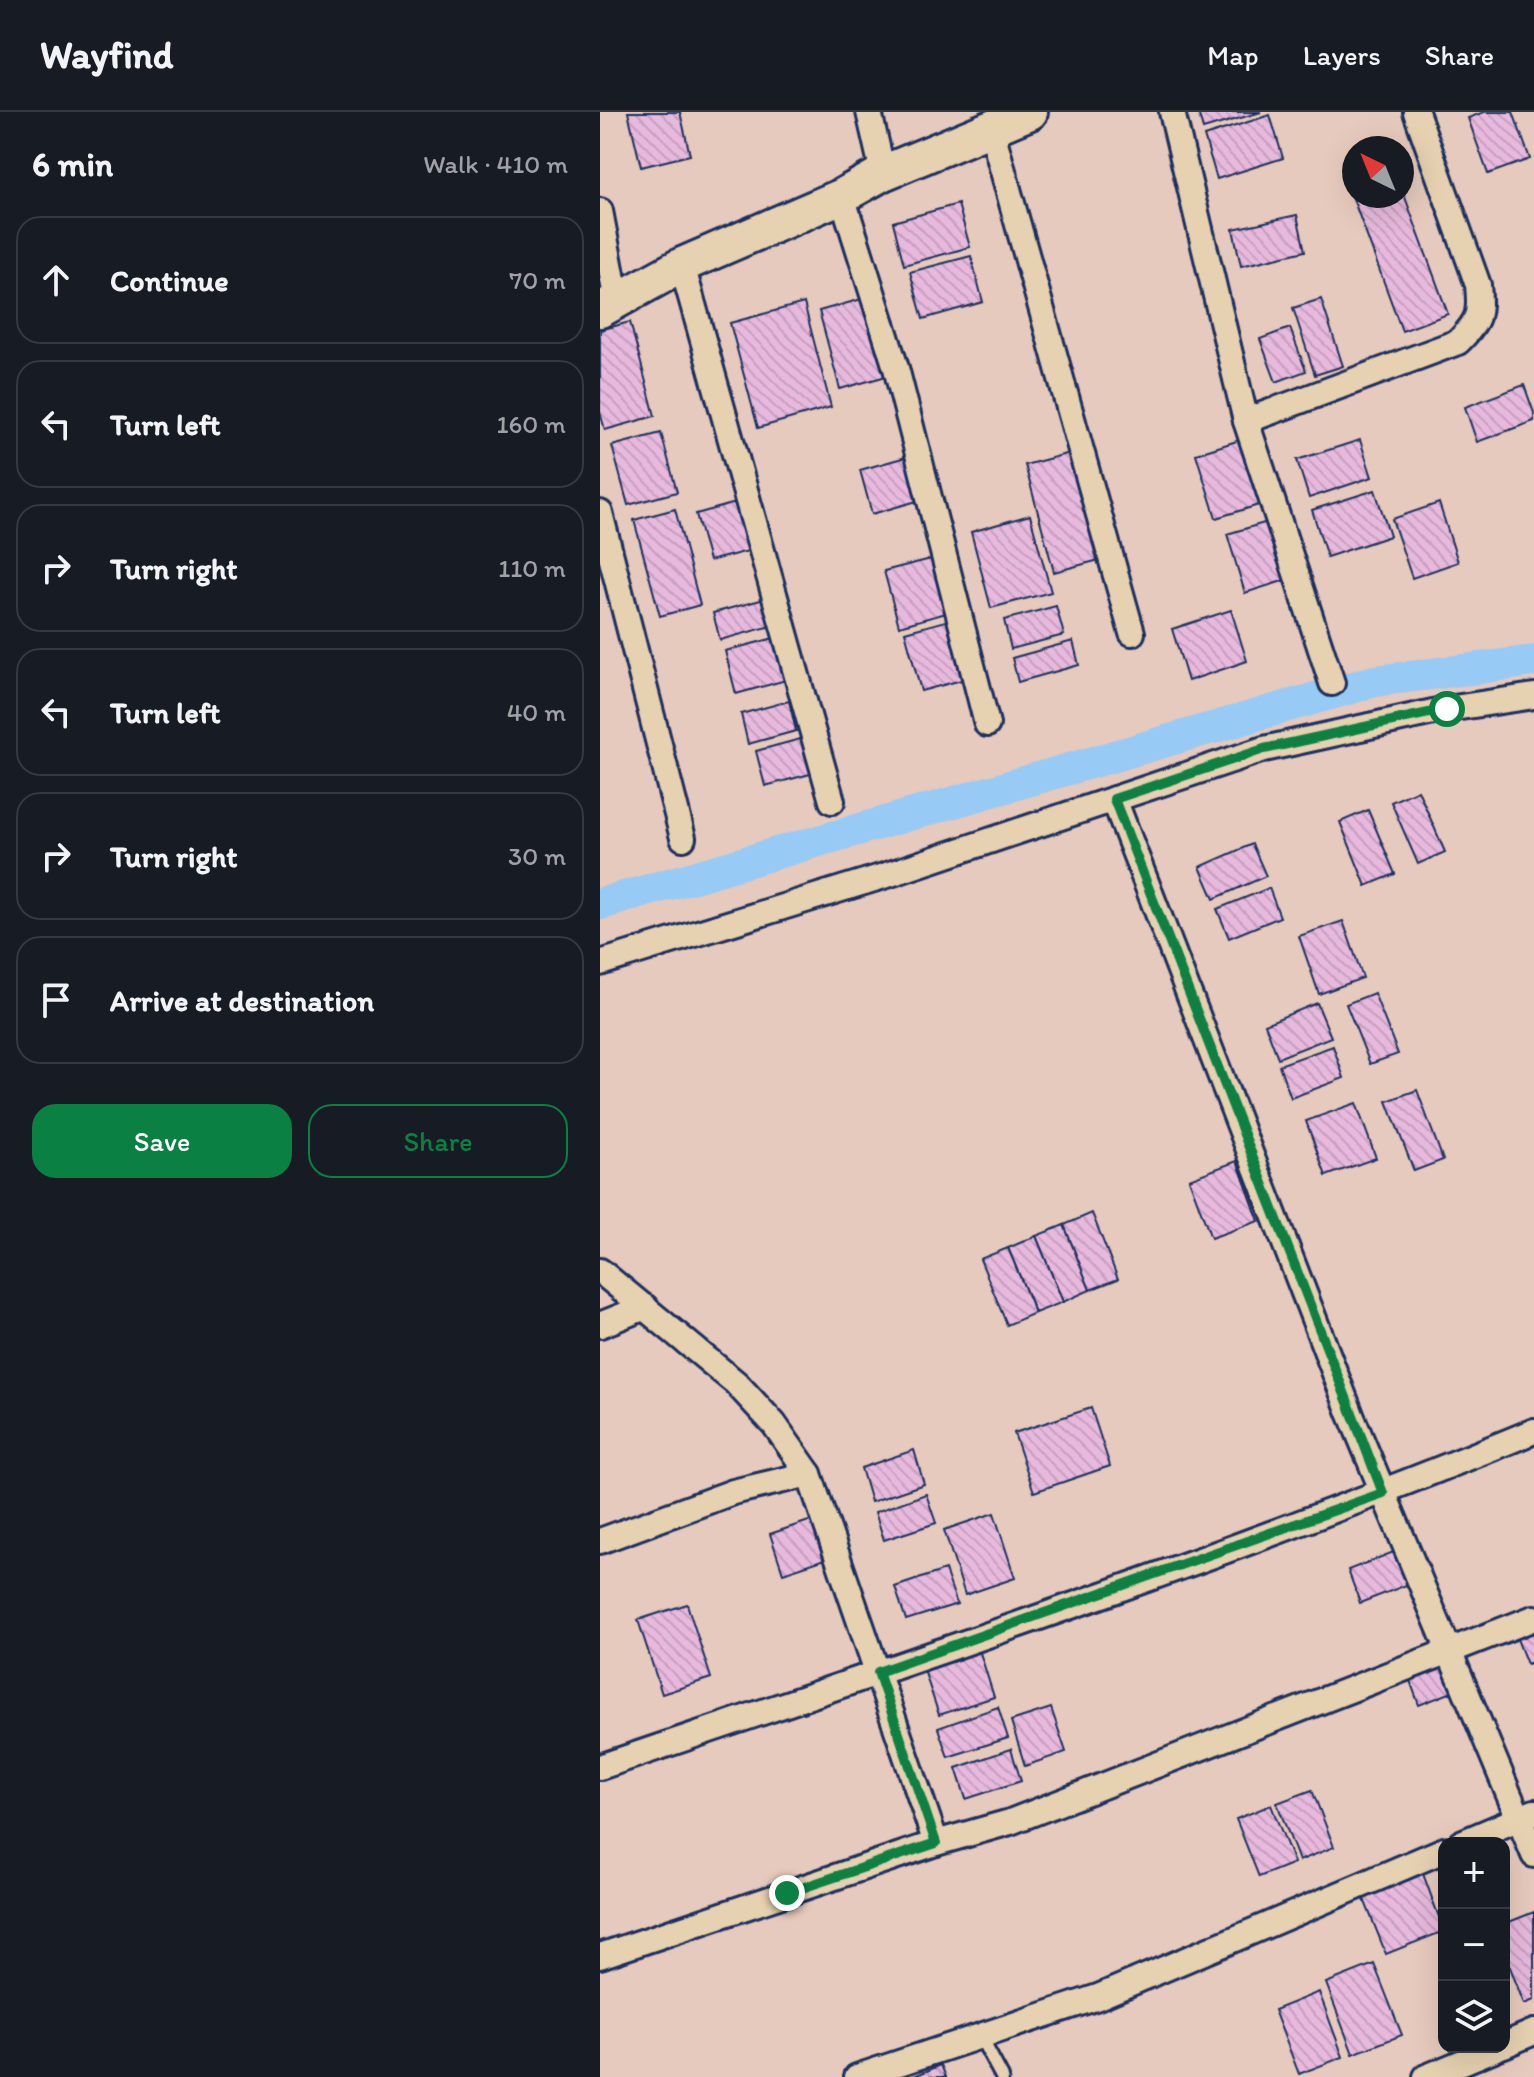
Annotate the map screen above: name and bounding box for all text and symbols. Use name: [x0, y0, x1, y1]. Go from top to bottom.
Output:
text: Wayfind: [40, 32, 173, 78]
text: Map: [1207, 38, 1259, 72]
text: Layers: [1303, 38, 1381, 72]
text: Share: [1425, 38, 1494, 72]
north arrow: [1342, 136, 1414, 208]
text: 6 min: [32, 144, 113, 185]
text: Walk · 410 m: [423, 148, 568, 180]
icon: ahead: [34, 258, 78, 302]
text: Continue: [110, 262, 229, 299]
text: 70 m: [509, 264, 566, 296]
icon: left: [34, 402, 78, 446]
text: Turn left: [110, 406, 221, 443]
text: 160 m: [496, 408, 566, 440]
icon: right: [34, 546, 78, 590]
text: Turn right: [110, 550, 238, 587]
text: 110 m: [498, 552, 566, 584]
icon: left: [34, 690, 78, 734]
route start: [1429, 691, 1465, 727]
text: Turn left: [110, 694, 221, 731]
text: 40 m: [507, 696, 566, 728]
icon: right: [34, 834, 78, 878]
text: Turn right: [110, 838, 238, 875]
text: 30 m: [508, 840, 566, 872]
icon: arrive: [34, 978, 78, 1022]
text: Arrive at destination: [110, 982, 374, 1019]
button: Save: [32, 1104, 292, 1178]
button: Share: [308, 1104, 568, 1178]
map controls: [1438, 1837, 1510, 2053]
button: +: [1438, 1837, 1510, 1909]
route end: [769, 1875, 805, 1911]
button: −: [1438, 1909, 1510, 1981]
button: layers: [1438, 1981, 1510, 2053]

